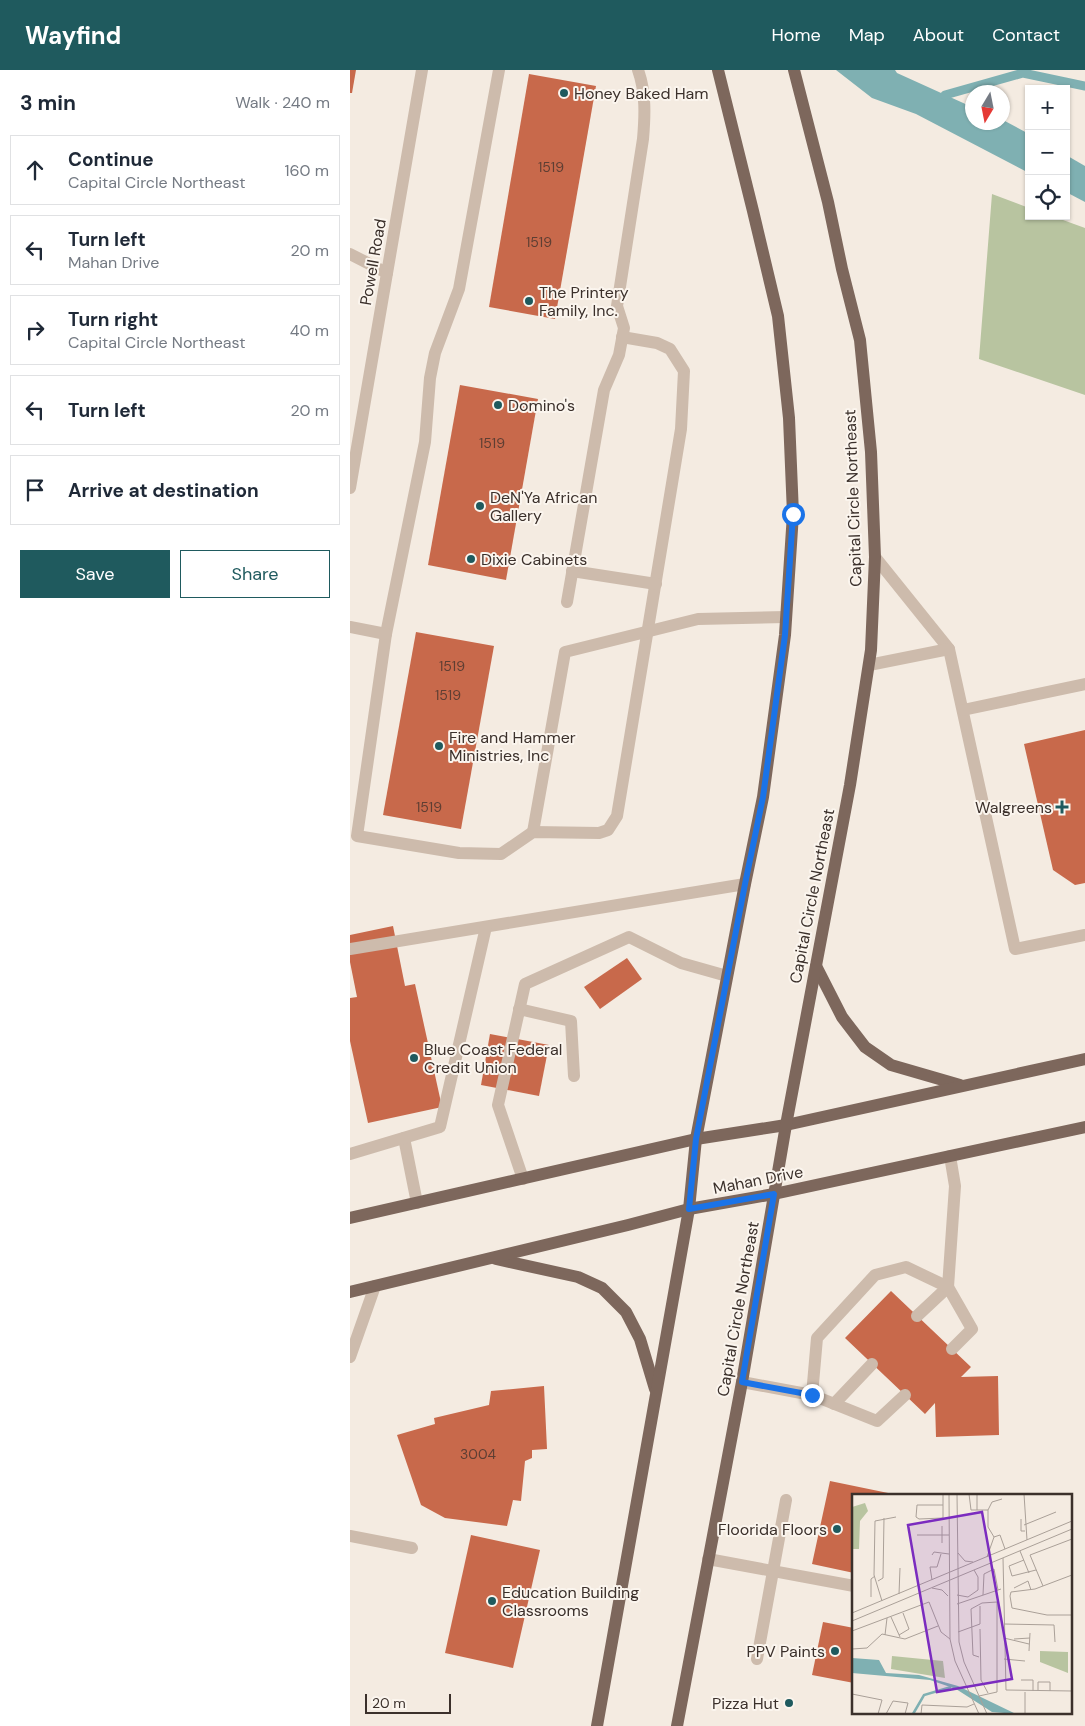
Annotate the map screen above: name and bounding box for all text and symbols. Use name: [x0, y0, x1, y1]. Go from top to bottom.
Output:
text: Wayfind: [25, 20, 121, 51]
text: Home: [771, 23, 821, 47]
text: Map: [849, 23, 885, 47]
text: About: [913, 23, 964, 47]
text: Contact: [992, 23, 1060, 47]
place label: Honey Baked Ham: [574, 83, 709, 104]
north arrow: [965, 85, 1010, 130]
map controls: [1025, 85, 1070, 220]
button: +: [1025, 85, 1070, 130]
marker: Honey Baked Ham: [558, 87, 570, 99]
text: 3 min: [20, 89, 76, 117]
text: Walk · 240 m: [235, 92, 330, 113]
button: −: [1025, 130, 1070, 175]
text: Continue: [68, 147, 154, 172]
icon: ahead: [21, 156, 49, 184]
house number: 1519: [538, 158, 564, 176]
text: 160 m: [285, 160, 329, 181]
text: Capital Circle Northeast: [68, 172, 246, 193]
button: locate: [1025, 175, 1070, 220]
street label: Powell Road: [355, 217, 391, 307]
text: Turn left: [68, 227, 146, 252]
house number: 1519: [526, 233, 552, 251]
icon: left: [21, 236, 49, 264]
text: 20 m: [290, 240, 329, 261]
text: Mahan Drive: [68, 252, 159, 273]
place label: The Printery Family, Inc.: [539, 282, 629, 321]
marker: The Printery Family, Inc.: [523, 295, 535, 307]
text: Turn right: [68, 307, 158, 332]
icon: right: [21, 316, 49, 344]
text: 40 m: [290, 320, 329, 341]
text: Capital Circle Northeast: [68, 332, 246, 353]
place label: Domino's: [508, 395, 575, 416]
icon: left: [21, 396, 49, 424]
text: Turn left: [68, 398, 146, 423]
marker: Domino's: [492, 399, 504, 411]
text: 20 m: [290, 400, 329, 421]
street label: Capital Circle Northeast: [839, 409, 867, 587]
house number: 1519: [479, 434, 505, 452]
icon: arrive: [21, 476, 49, 504]
text: Arrive at destination: [68, 478, 259, 503]
place label: DeN'Ya African Gallery: [490, 487, 597, 526]
marker: DeN'Ya African Gallery: [474, 500, 486, 512]
route start: [782, 503, 805, 526]
place label: Dixie Cabinets: [481, 549, 587, 570]
button: Save: [20, 550, 170, 598]
button: Share: [180, 550, 330, 598]
marker: Dixie Cabinets: [465, 553, 477, 565]
house number: 1519: [439, 657, 465, 675]
house number: 1519: [435, 686, 461, 704]
place label: Fire and Hammer Ministries, Inc: [449, 727, 576, 766]
marker: Fire and Hammer Ministries, Inc: [433, 740, 445, 752]
place label: Walgreens: [975, 797, 1052, 818]
house number: 1519: [416, 798, 442, 816]
marker: Walgreens: [1056, 801, 1068, 813]
street label: Capital Circle Northeast: [785, 807, 839, 985]
place label: Blue Coast Federal Credit Union: [424, 1039, 562, 1078]
marker: Blue Coast Federal Credit Union: [408, 1052, 420, 1064]
street label: Mahan Drive: [711, 1161, 805, 1199]
street label: Capital Circle Northeast: [712, 1220, 764, 1398]
route end: [801, 1384, 824, 1407]
house number: 3004: [460, 1445, 496, 1463]
inset map: [852, 1494, 1072, 1714]
place label: Floorida Floors: [718, 1519, 827, 1540]
marker: Floorida Floors: [831, 1523, 843, 1535]
place label: Education Building Classrooms: [502, 1582, 639, 1621]
marker: Education Building Classrooms: [486, 1595, 498, 1607]
place label: PPV Paints: [747, 1641, 825, 1662]
marker: PPV Paints: [829, 1645, 841, 1657]
scale bar: [365, 1691, 451, 1714]
place label: Pizza Hut: [712, 1693, 779, 1714]
text: 20 m: [372, 1694, 406, 1712]
marker: Pizza Hut: [783, 1697, 795, 1709]

